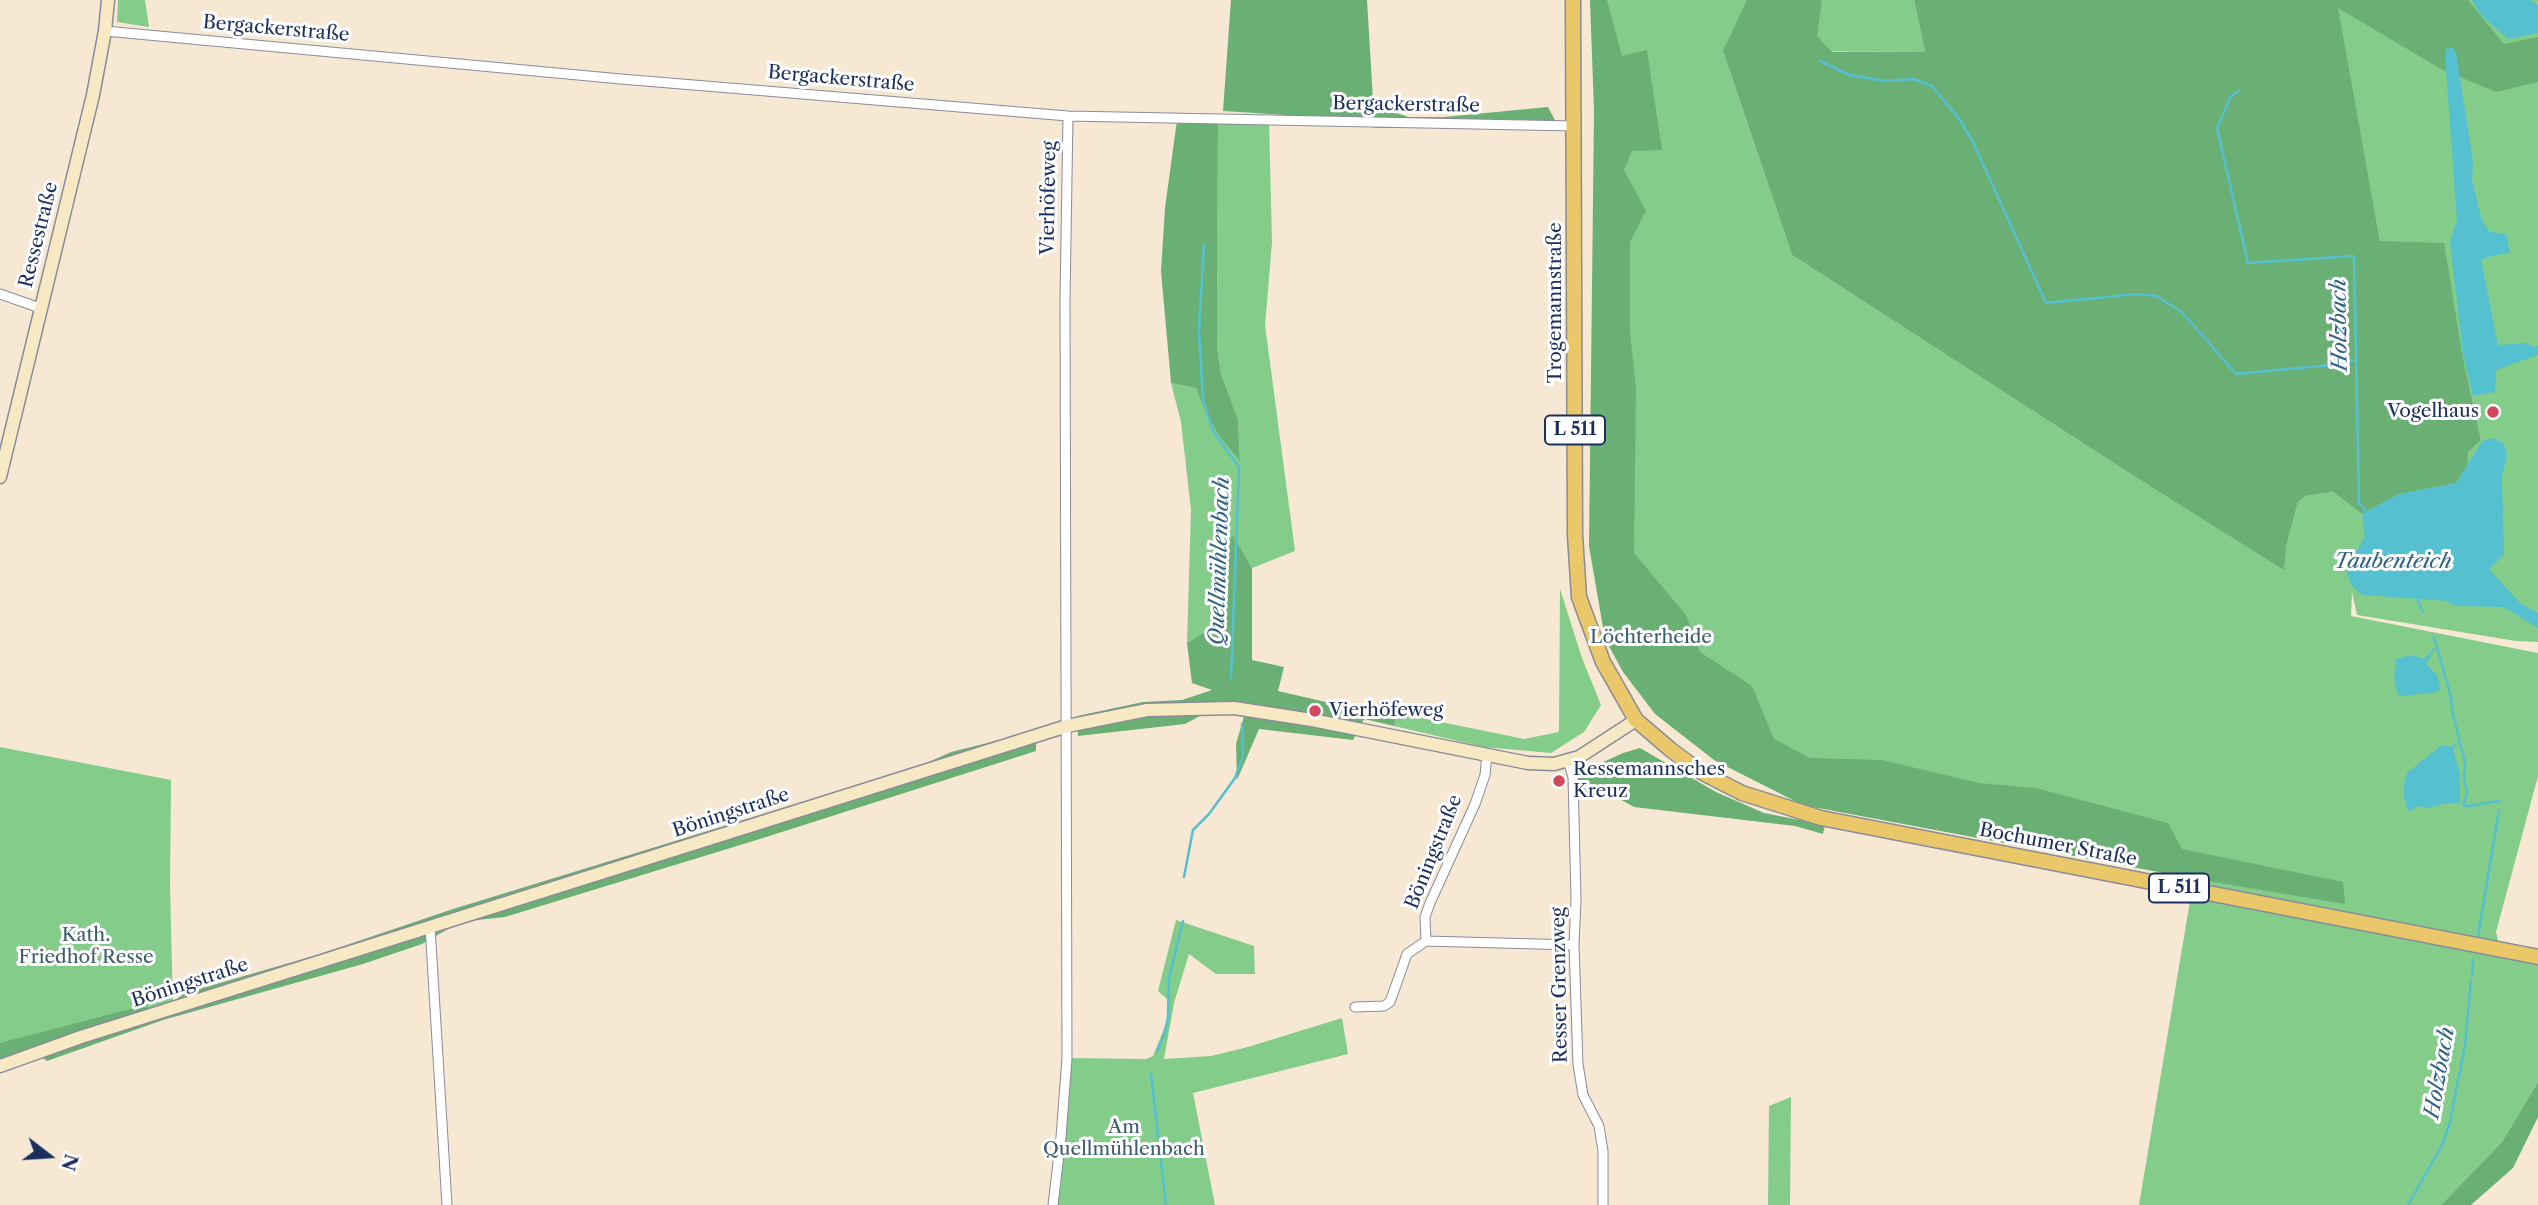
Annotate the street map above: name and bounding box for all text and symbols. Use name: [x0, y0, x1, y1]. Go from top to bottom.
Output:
street label: Bergackerstraße: [202, 11, 350, 47]
street label: Bergackerstraße: [767, 61, 915, 97]
street label: Bergackerstraße: [1332, 92, 1480, 118]
street label: Vierhöfeweg: [1037, 141, 1061, 255]
street label: Ressestraße: [15, 180, 63, 290]
street label: Trogemannstraße: [1545, 222, 1567, 384]
water label: Holzbach: [2327, 279, 2353, 371]
place label: Vogelhaus: [2387, 401, 2479, 423]
marker: Vogelhaus: [2485, 404, 2501, 420]
road number: L 511: [1545, 416, 1605, 444]
water label: Quellmühlenbach: [1204, 476, 1236, 646]
water label: Taubenteich: [2334, 549, 2452, 575]
park label: Löchterheide: [1590, 627, 1712, 649]
place label: Vierhöfeweg: [1329, 700, 1443, 722]
marker: Vierhöfeweg: [1307, 703, 1323, 719]
place label: Ressemannsches Kreuz: [1573, 759, 1725, 803]
marker: Ressemannsches Kreuz: [1551, 773, 1567, 789]
street label: Böningstraße: [670, 783, 792, 843]
street label: Böningstraße: [1401, 792, 1467, 912]
street label: Bochumer Straße: [1977, 819, 2139, 871]
road number: L 511: [2149, 874, 2209, 903]
street label: Resser Grenzweg: [1547, 907, 1573, 1063]
park label: Kath. Friedhof Resse: [18, 925, 154, 969]
street label: Böningstraße: [129, 953, 251, 1013]
water label: Holzbach: [2420, 1025, 2460, 1121]
park label: Am Quellmühlenbach: [1043, 1117, 1205, 1161]
north arrow: [14, 1121, 84, 1191]
text: N: [56, 1151, 83, 1174]

